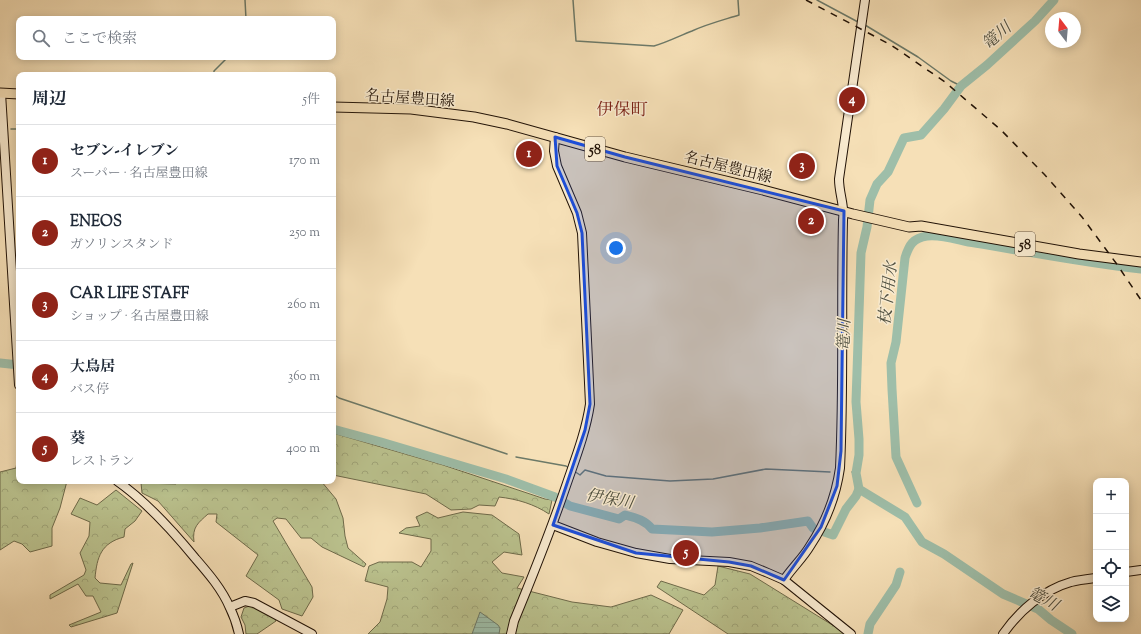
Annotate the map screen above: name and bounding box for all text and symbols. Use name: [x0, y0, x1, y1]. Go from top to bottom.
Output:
north arrow: [1045, 12, 1081, 48]
search box: [16, 16, 336, 60]
water label: 篭川: [978, 16, 1019, 56]
icon: search: [30, 27, 52, 49]
text: ここで検索: [62, 29, 137, 50]
pin: 4: [839, 85, 865, 115]
street label: 名古屋豊田線: [364, 86, 456, 113]
text: 周辺: [32, 88, 66, 112]
text: 5件: [303, 91, 320, 109]
district label: 伊保町: [597, 99, 648, 123]
road number: 58: [585, 137, 605, 161]
pin: 1: [516, 139, 542, 169]
text: セブン-イレブン: [70, 141, 179, 162]
street label: 名古屋豊田線: [681, 147, 774, 190]
pin: 3: [789, 151, 815, 181]
text: 1: [43, 152, 47, 170]
text: 170 m: [289, 152, 320, 170]
text: スーパー · 名古屋豊田線: [70, 165, 208, 183]
pin: 2: [798, 206, 824, 236]
text: ENEOS: [70, 212, 122, 233]
text: 2: [42, 224, 48, 242]
text: 250 m: [289, 224, 320, 242]
road number: 58: [1015, 232, 1035, 256]
text: ガソリンスタンド: [70, 236, 174, 254]
your location: [606, 238, 626, 258]
water label: 枝下用水: [875, 258, 904, 326]
text: CAR LIFE STAFF: [70, 284, 189, 305]
text: 3: [42, 296, 48, 314]
text: 260 m: [287, 296, 320, 314]
text: ショップ · 名古屋豊田線: [70, 308, 209, 326]
water label: 篭川: [833, 317, 858, 351]
text: 大鳥居: [70, 357, 115, 378]
text: 4: [42, 368, 48, 386]
text: 360 m: [288, 368, 320, 386]
text: バス停: [70, 381, 109, 399]
text: 葵: [70, 429, 85, 450]
text: 5: [43, 440, 47, 458]
text: 400 m: [286, 440, 320, 458]
text: レストラン: [70, 453, 135, 471]
map controls: [1093, 478, 1129, 622]
button: +: [1093, 478, 1129, 514]
water label: 伊保川: [584, 485, 637, 516]
button: −: [1093, 514, 1129, 550]
pin: 5: [673, 538, 699, 568]
button: locate: [1093, 550, 1129, 586]
water label: 篭川: [1023, 582, 1064, 619]
button: layers: [1093, 586, 1129, 622]

